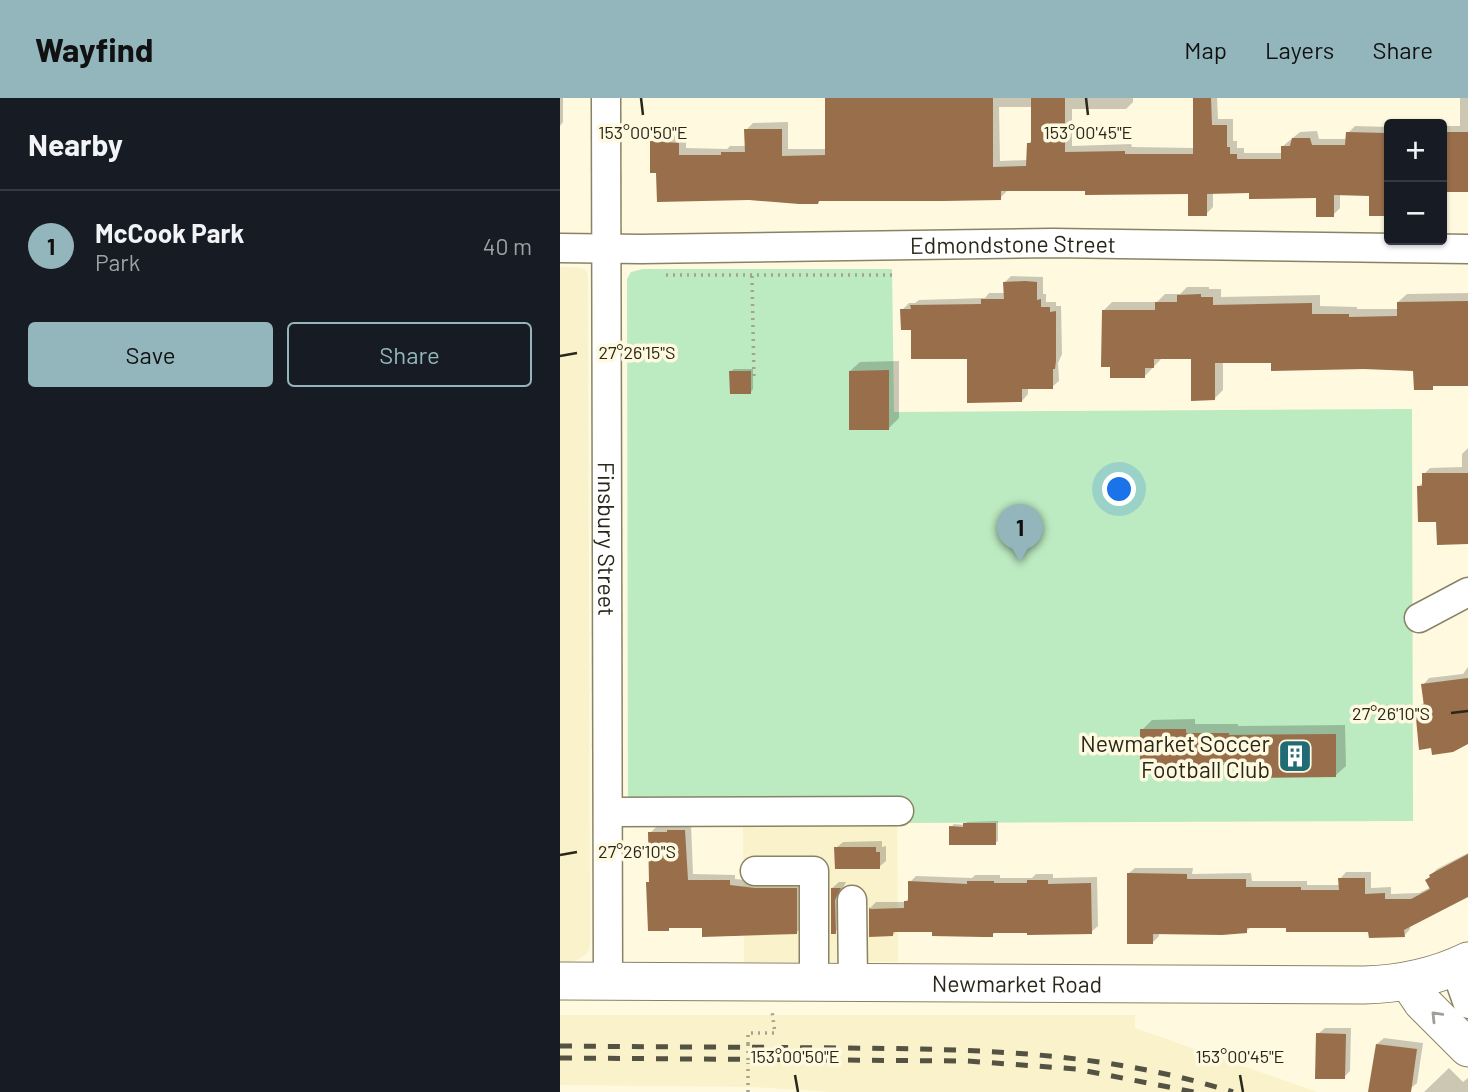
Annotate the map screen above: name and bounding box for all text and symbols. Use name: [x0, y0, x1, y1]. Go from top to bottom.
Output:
text: Wayfind: [35, 29, 153, 69]
text: Map: [1184, 35, 1227, 64]
text: Layers: [1265, 35, 1334, 64]
text: Share: [1372, 35, 1433, 64]
map controls: [1384, 119, 1447, 245]
button: +: [1384, 119, 1447, 182]
text: 153°00'50"E: [598, 121, 688, 143]
text: 153°00'45"E: [1043, 121, 1133, 143]
text: Nearby: [28, 126, 123, 162]
button: −: [1384, 182, 1447, 245]
text: McCook Park: [95, 217, 244, 248]
street label: Edmondstone Street: [910, 229, 1116, 259]
text: 1: [47, 232, 55, 260]
text: 40 m: [483, 232, 532, 260]
text: Park: [95, 248, 140, 276]
button: Save: [28, 322, 273, 387]
button: Share: [287, 322, 532, 387]
text: 27°26'15"S: [598, 341, 676, 363]
street label: Finsbury Street: [593, 462, 621, 616]
your location: [1102, 472, 1136, 506]
pin: 1: [997, 504, 1043, 562]
text: 27°26'10"S: [1352, 702, 1430, 724]
place label: Newmarket Soccer Football Club: [1080, 729, 1271, 783]
building icon: Newmarket Soccer Football Club: [1276, 737, 1314, 775]
text: 27°26'10"S: [598, 840, 676, 862]
street label: Newmarket Road: [932, 969, 1102, 998]
one-way arrow: [1432, 1012, 1444, 1025]
text: 153°00'50"E: [750, 1045, 840, 1067]
text: 153°00'45"E: [1195, 1045, 1285, 1067]

